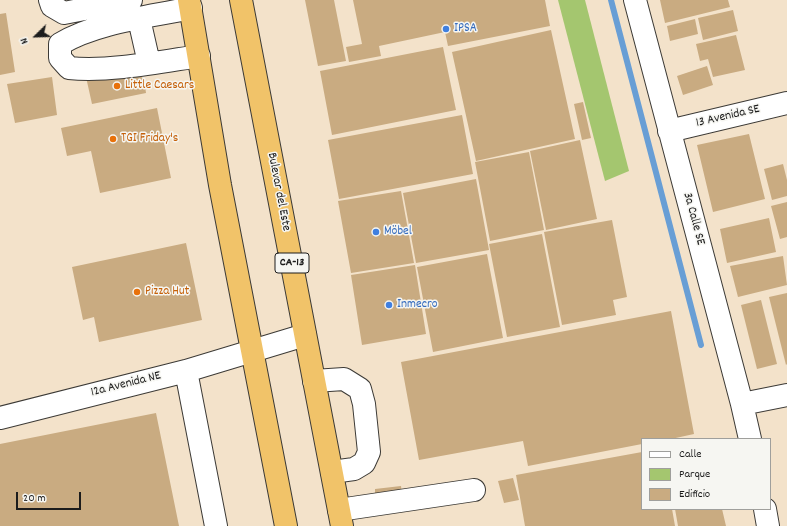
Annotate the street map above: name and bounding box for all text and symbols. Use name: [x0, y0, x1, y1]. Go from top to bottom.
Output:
north arrow: [16, 16, 56, 56]
place label: IPSA: [454, 21, 477, 37]
marker: IPSA: [441, 24, 451, 34]
text: N: [17, 35, 33, 46]
place label: Little Caesars: [125, 78, 194, 94]
marker: Little Caesars: [112, 81, 122, 91]
street label: 13 Avenida SE: [695, 102, 761, 132]
place label: TGI Friday's: [121, 131, 178, 147]
marker: TGI Friday's: [108, 134, 118, 144]
street label: Bulevar del Este: [263, 151, 293, 233]
street label: 3a Calle SE: [678, 191, 708, 247]
place label: Möbel: [384, 224, 412, 240]
marker: Möbel: [371, 227, 381, 237]
road number: CA-13: [275, 253, 309, 273]
place label: Pizza Hut: [145, 284, 189, 300]
marker: Pizza Hut: [132, 287, 142, 297]
place label: Inmecro: [397, 297, 438, 313]
marker: Inmecro: [384, 300, 394, 310]
street label: 12a Avenida NE: [89, 369, 163, 401]
legend: [641, 438, 771, 510]
text: Calle: [679, 446, 702, 463]
text: Parque: [679, 466, 710, 483]
scale bar: [18, 484, 83, 510]
text: Edificio: [679, 486, 710, 503]
text: 20 m: [23, 490, 46, 507]

